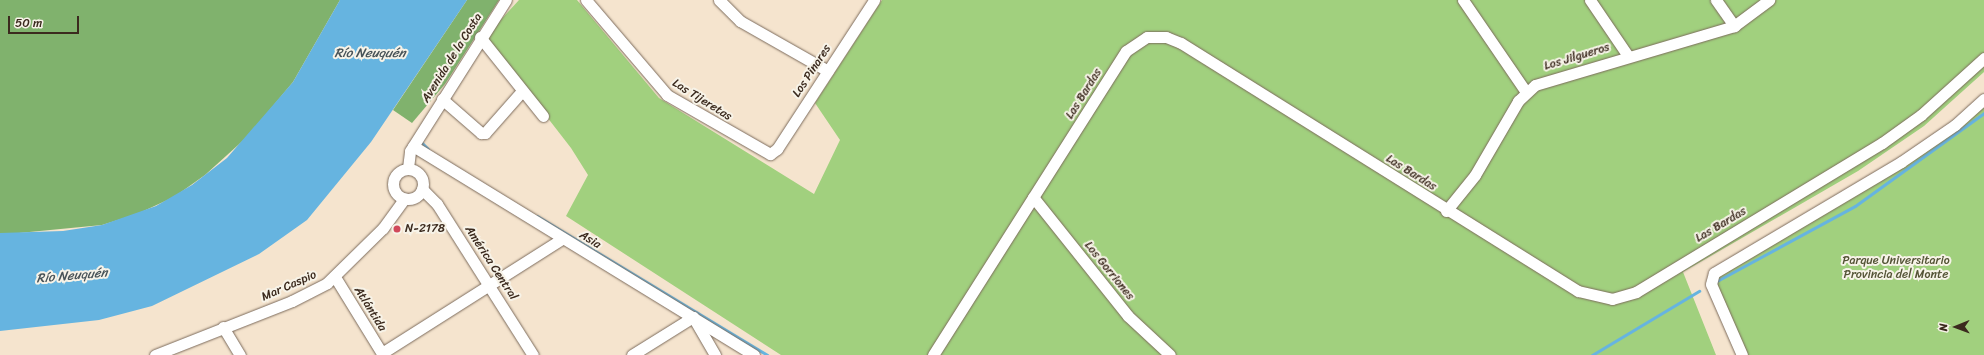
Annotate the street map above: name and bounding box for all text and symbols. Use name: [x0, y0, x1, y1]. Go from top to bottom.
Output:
scale bar: [10, 8, 81, 34]
street label: Avenida de la Costa: [418, 10, 486, 106]
text: 50 m: [15, 12, 42, 34]
street label: Los Jilgueros: [1543, 40, 1611, 74]
street label: Los Pinares: [790, 42, 834, 100]
water label: Río Neuquén: [334, 45, 406, 61]
street label: Las Bardas: [1063, 66, 1105, 122]
street label: Las Tijeretas: [670, 76, 734, 124]
street label: Las Bardas: [1383, 152, 1439, 194]
street label: Las Bardas: [1693, 204, 1749, 246]
place label: N-2178: [405, 222, 445, 236]
street label: América Central: [461, 223, 521, 303]
marker: N-2178: [392, 224, 402, 234]
street label: Asia: [577, 228, 603, 252]
street label: Los Gorriones: [1081, 239, 1137, 303]
park label: Parque Universitario Provincia del Monte: [1842, 254, 1950, 282]
water label: Río Neuquén: [36, 265, 108, 287]
street label: Mar Caspio: [259, 268, 319, 304]
street label: Atlántida: [351, 284, 389, 334]
north arrow: [1936, 307, 1976, 347]
text: N: [1934, 323, 1953, 331]

